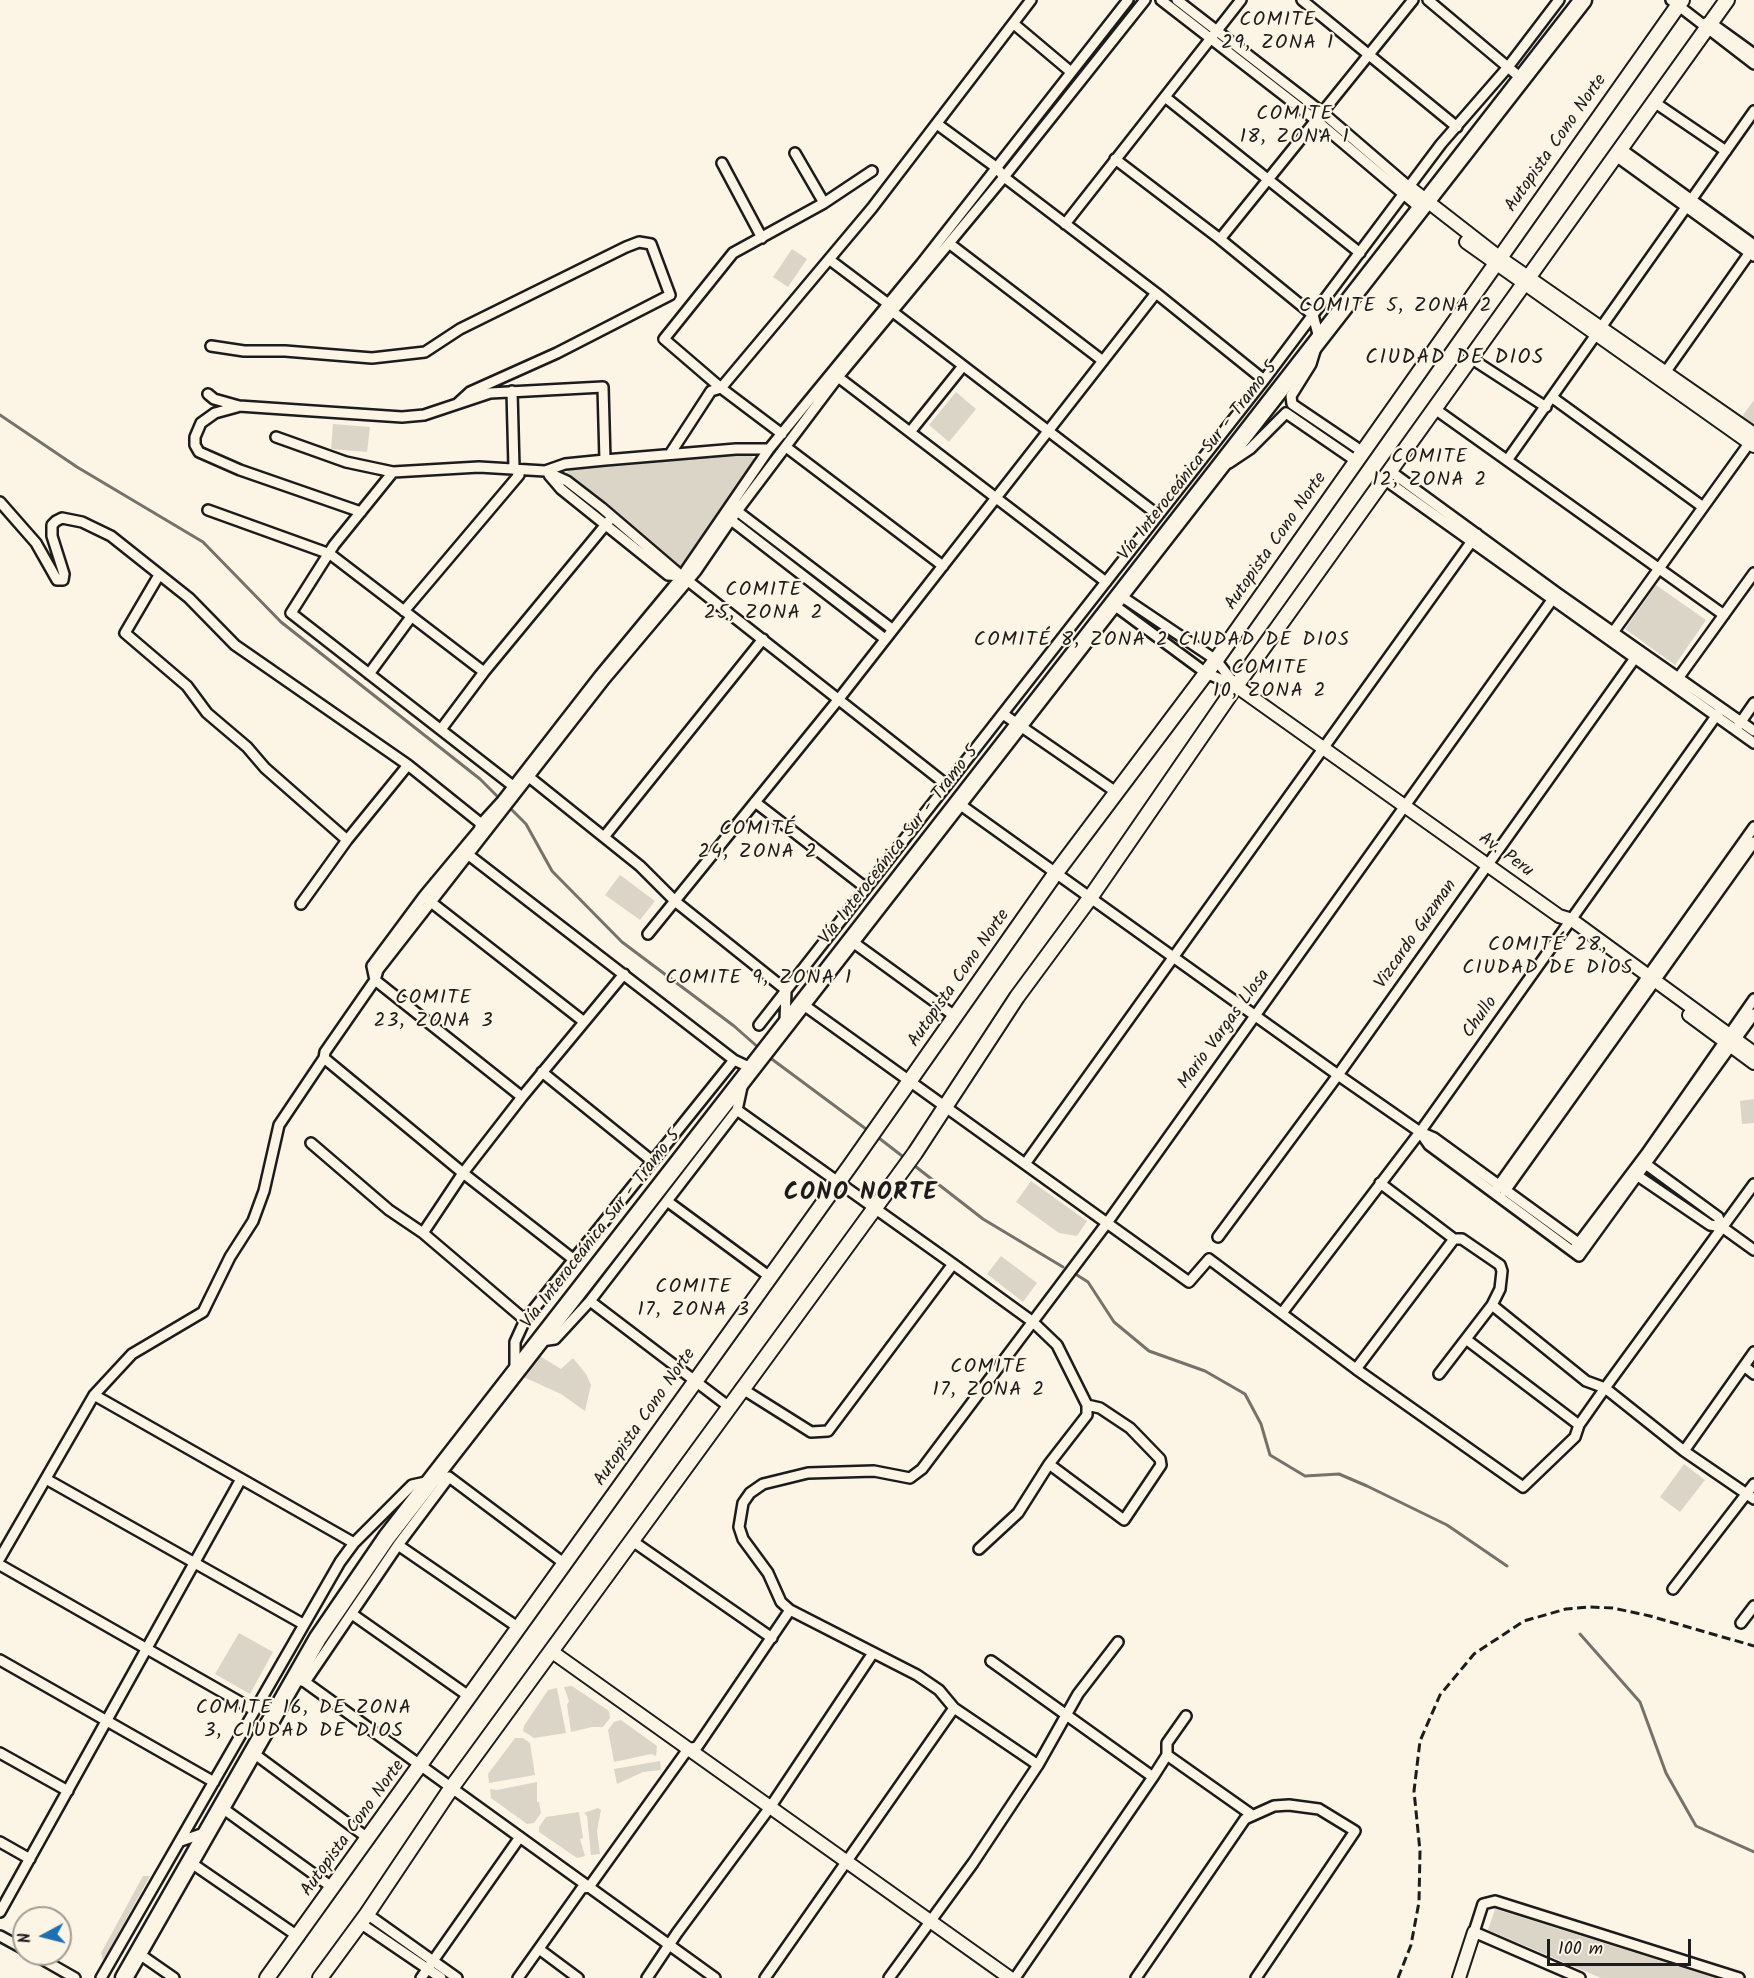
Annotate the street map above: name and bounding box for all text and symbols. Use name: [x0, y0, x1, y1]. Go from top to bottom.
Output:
district label: COMITE 29, ZONA 1: [1221, 10, 1335, 57]
street label: Autopista Cono Norte: [1501, 71, 1613, 217]
district label: COMITE 18, ZONA 1: [1240, 104, 1350, 151]
district label: COMITE 5, ZONA 2: [1299, 296, 1493, 320]
district label: CIUDAD DE DIOS: [1365, 346, 1545, 372]
street label: Vía Interoceánica Sur - Tramo 5: [1115, 358, 1283, 566]
district label: COMITE 12, ZONA 2: [1372, 447, 1488, 494]
street label: Autopista Cono Norte: [1221, 469, 1333, 615]
district label: COMITE 25, ZONA 2: [704, 580, 824, 627]
district label: COMITÉ 8, ZONA 2 CIUDAD DE DIOS: [974, 630, 1350, 654]
district label: COMITE 10, ZONA 2: [1213, 658, 1327, 705]
street label: Vía Interoceánica Sur - Tramo 5: [816, 742, 984, 950]
district label: COMITÉ 24, ZONA 2: [698, 819, 818, 866]
street label: Av. Peru: [1473, 829, 1537, 883]
street label: Vizcardo Guzman: [1371, 876, 1463, 994]
street label: Autopista Cono Norte: [904, 906, 1016, 1052]
district label: COMITÉ 28, CIUDAD DE DIOS: [1462, 935, 1634, 982]
street label: Mario Vargas Llosa: [1174, 966, 1276, 1094]
district label: COMITE 9, ZONA 1: [665, 968, 853, 992]
district label: COMITE 23, ZONA 3: [374, 988, 494, 1035]
street label: Chullo: [1459, 993, 1503, 1043]
street label: Vía Interoceánica Sur - Tramo 5: [518, 1126, 686, 1334]
district label: CONO NORTE: [784, 1181, 938, 1209]
district label: COMITE 17, ZONA 3: [638, 1277, 750, 1324]
street label: Autopista Cono Norte: [590, 1345, 702, 1491]
district label: COMITE 17, ZONA 2: [932, 1357, 1046, 1404]
district label: COMITE 16, DE ZONA 3, CIUDAD DE DIOS: [196, 1698, 412, 1745]
street label: Autopista Cono Norte: [297, 1757, 411, 1901]
north arrow: [12, 1906, 72, 1966]
scale bar: [1550, 1927, 1694, 1965]
text: N: [13, 1931, 39, 1945]
text: 100 m: [1558, 1935, 1603, 1964]

